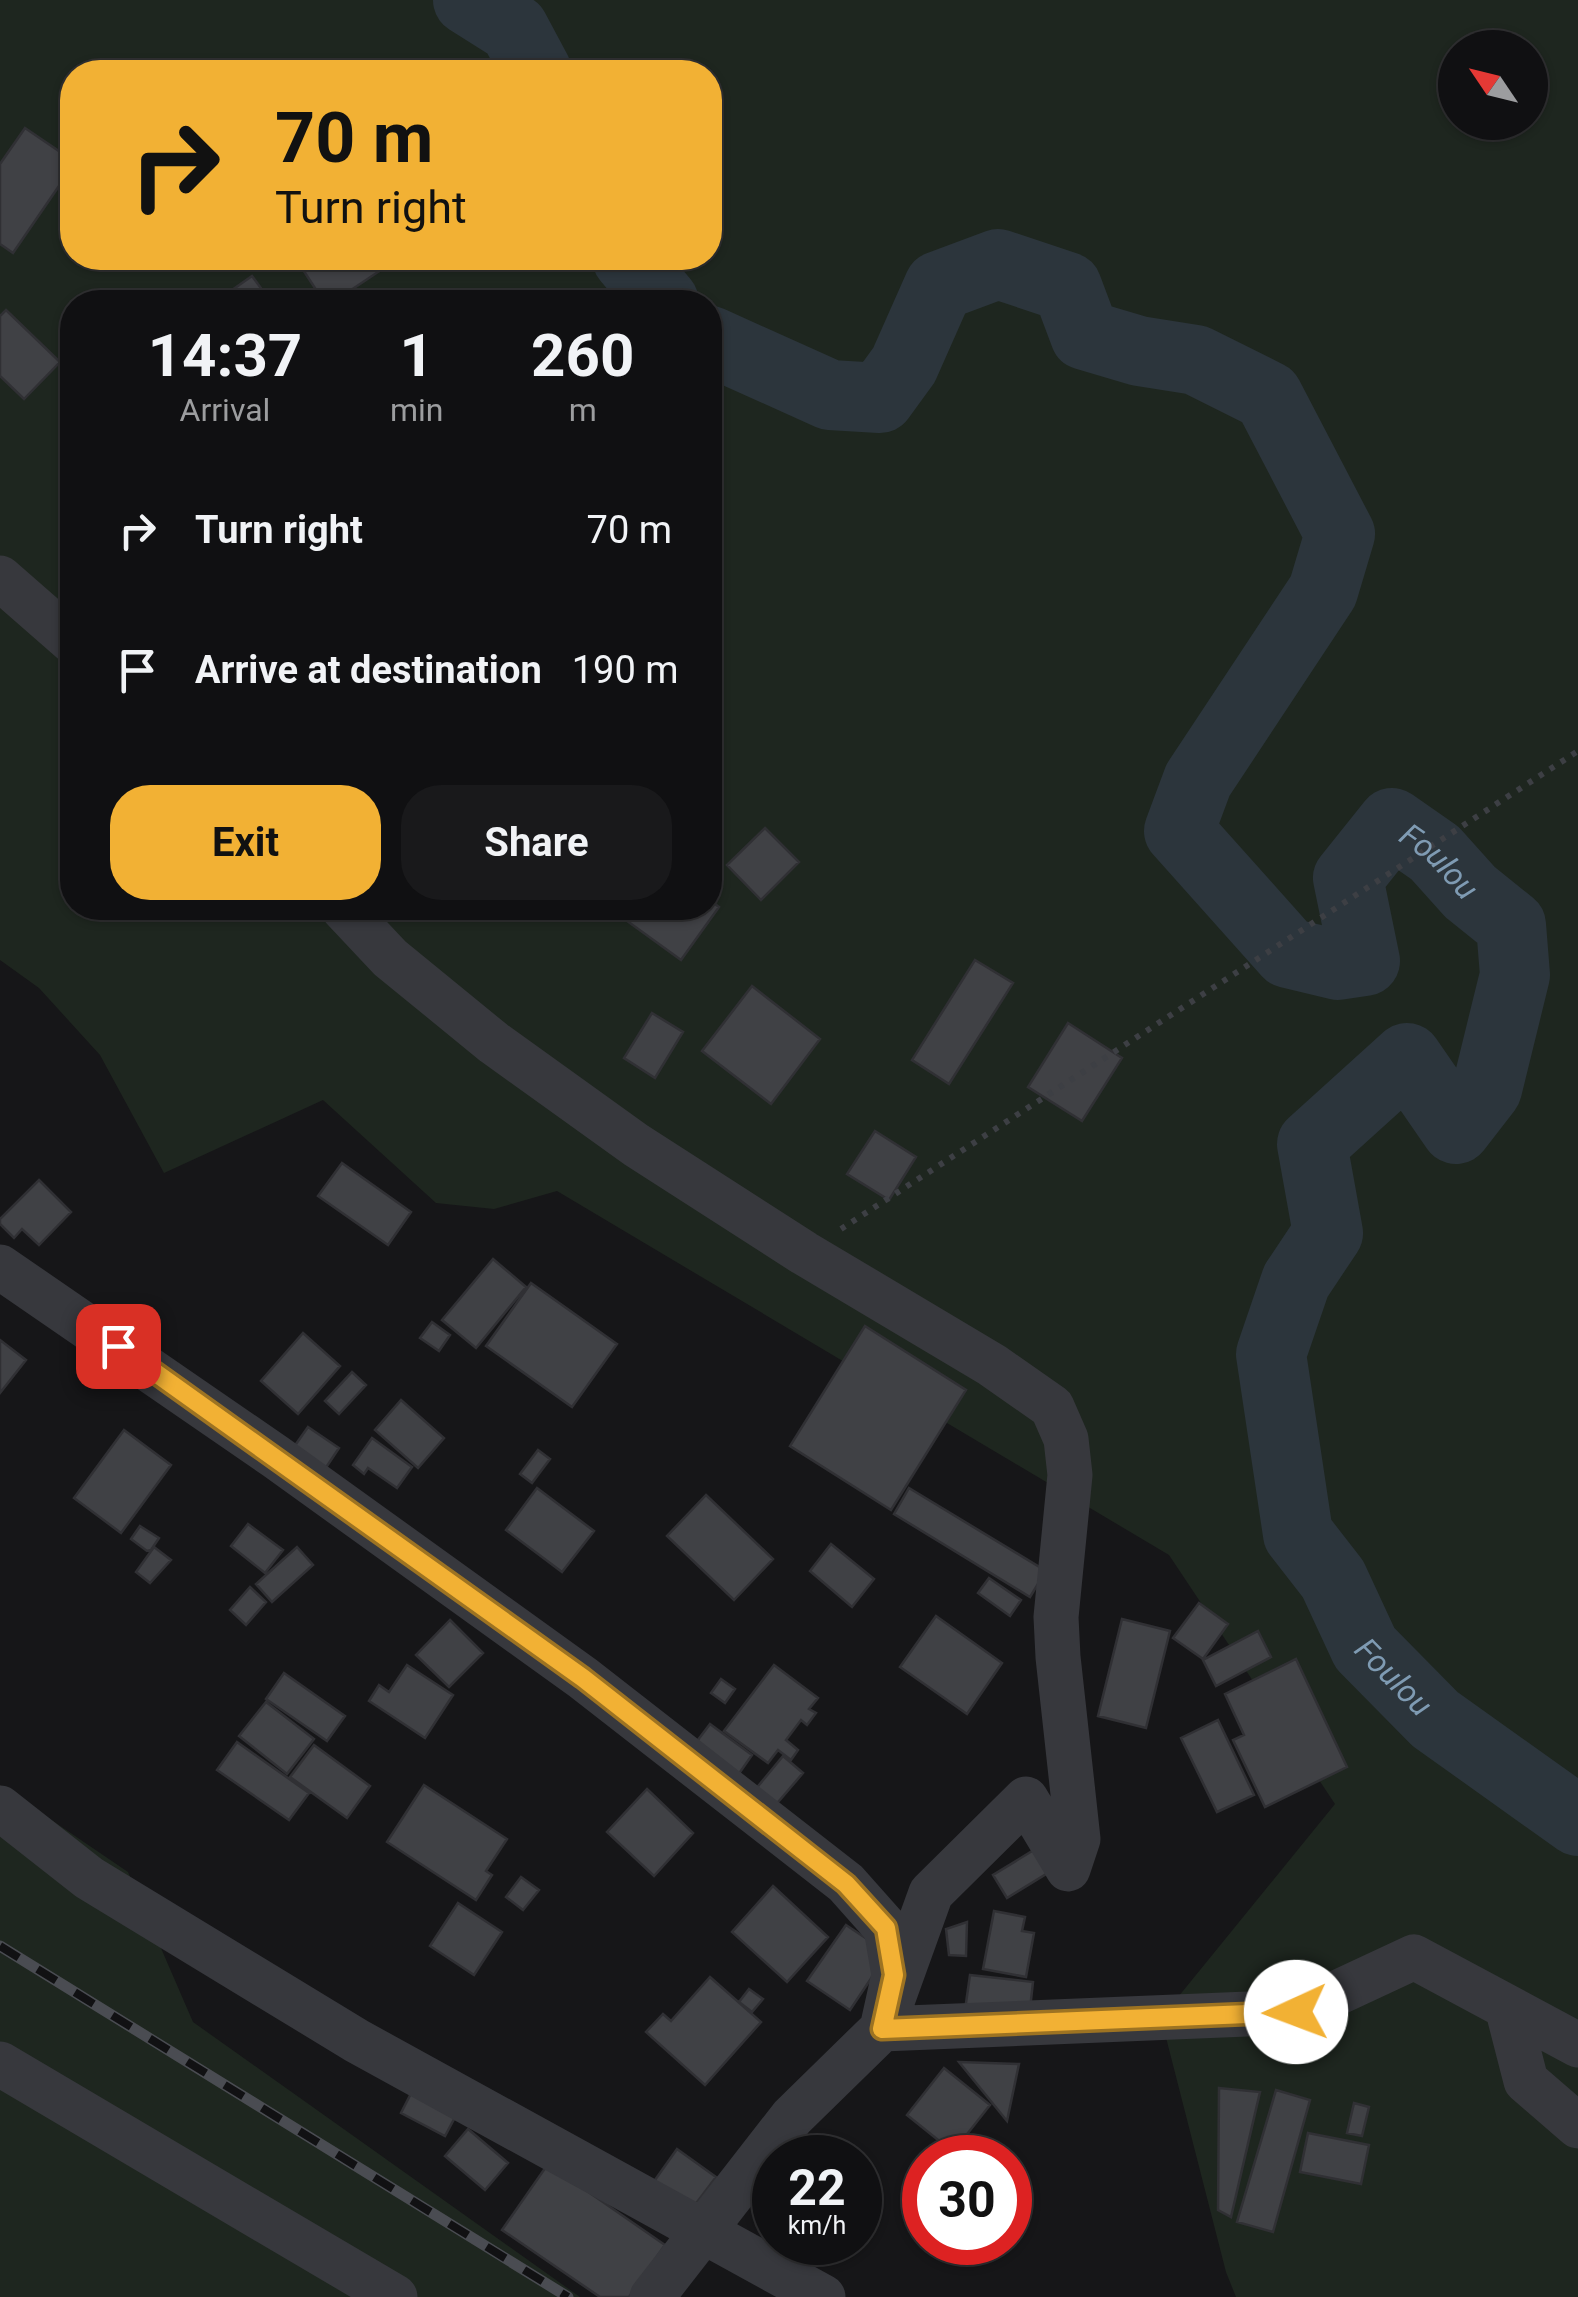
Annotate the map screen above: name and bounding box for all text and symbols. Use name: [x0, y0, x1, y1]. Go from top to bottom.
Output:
north arrow: [1438, 30, 1548, 140]
map controls: [1438, 30, 1548, 140]
text: 70 m: [275, 97, 433, 179]
icon: right: [110, 100, 240, 230]
text: Turn right: [275, 181, 467, 234]
text: 14:37: [148, 320, 302, 391]
text: 1: [399, 320, 434, 391]
text: 260: [531, 320, 634, 391]
text: Arrival: [180, 391, 270, 429]
text: min: [390, 391, 443, 429]
text: m: [569, 391, 597, 429]
icon: right: [110, 503, 165, 558]
text: Turn right: [195, 508, 363, 552]
text: 70 m: [587, 508, 672, 552]
icon: arrive: [110, 643, 165, 698]
text: Arrive at destination: [195, 648, 542, 692]
text: 190 m: [572, 648, 679, 692]
button: Exit: [110, 785, 381, 900]
button: Share: [401, 785, 672, 900]
water label: Foulou: [1393, 815, 1486, 907]
pin: [76, 1304, 161, 1389]
icon: arrive: [91, 1319, 146, 1374]
water label: Foulou: [1347, 1630, 1440, 1724]
position arrow: [1244, 1960, 1348, 2064]
speed limit sign: 30: [902, 2135, 1032, 2265]
text: 22: [788, 2159, 846, 2217]
text: km/h: [788, 2211, 846, 2240]

